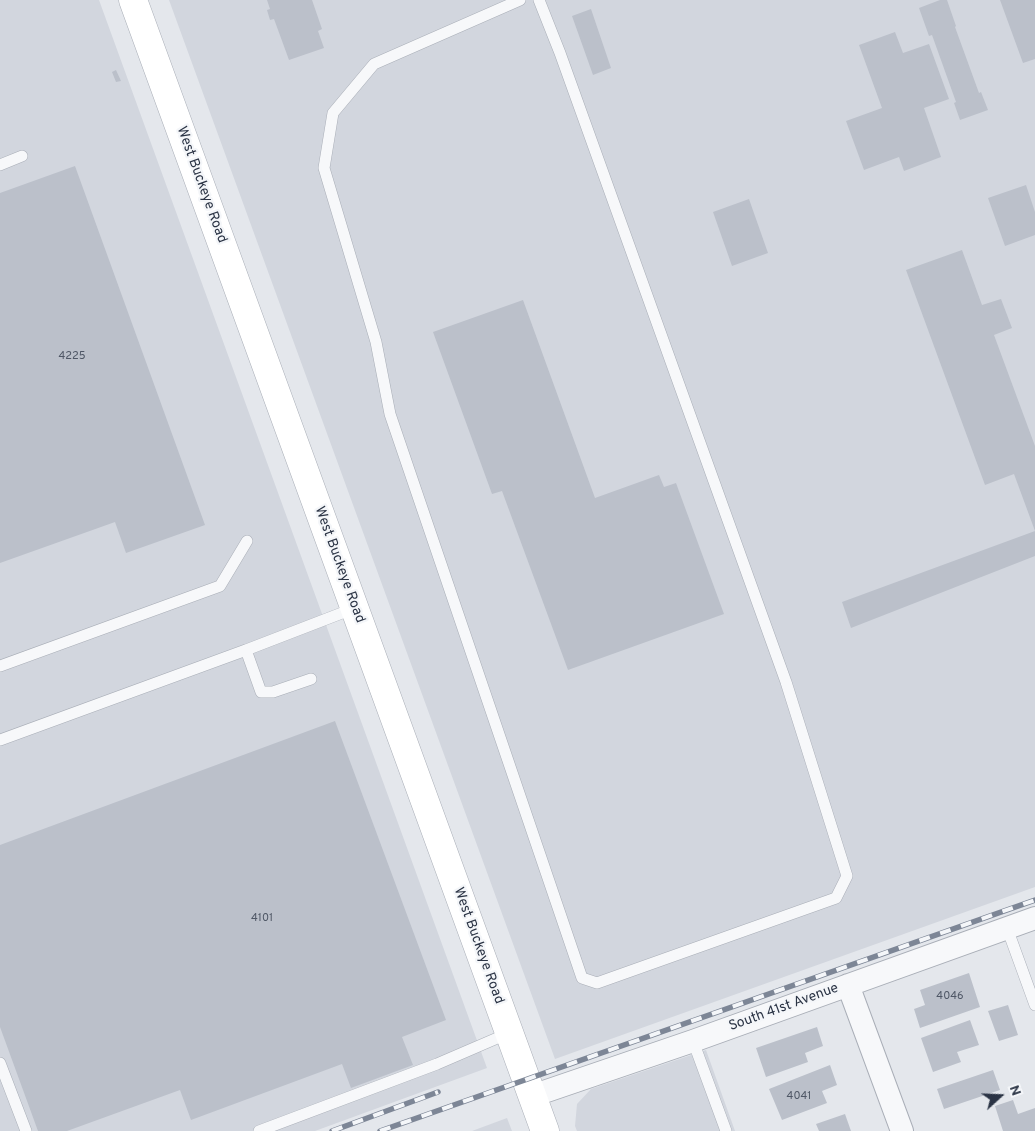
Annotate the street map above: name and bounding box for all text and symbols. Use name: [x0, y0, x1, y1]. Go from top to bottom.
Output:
street label: West Buckeye Road: [172, 124, 230, 246]
house number: 4225: [58, 350, 86, 364]
street label: West Buckeye Road: [310, 504, 368, 626]
street label: West Buckeye Road: [449, 885, 507, 1007]
house number: 4101: [251, 912, 273, 926]
street label: South 41st Avenue: [727, 980, 841, 1036]
house number: 4046: [936, 990, 964, 1004]
north arrow: [975, 1071, 1025, 1121]
text: N: [1005, 1083, 1024, 1098]
house number: 4041: [787, 1090, 811, 1104]

